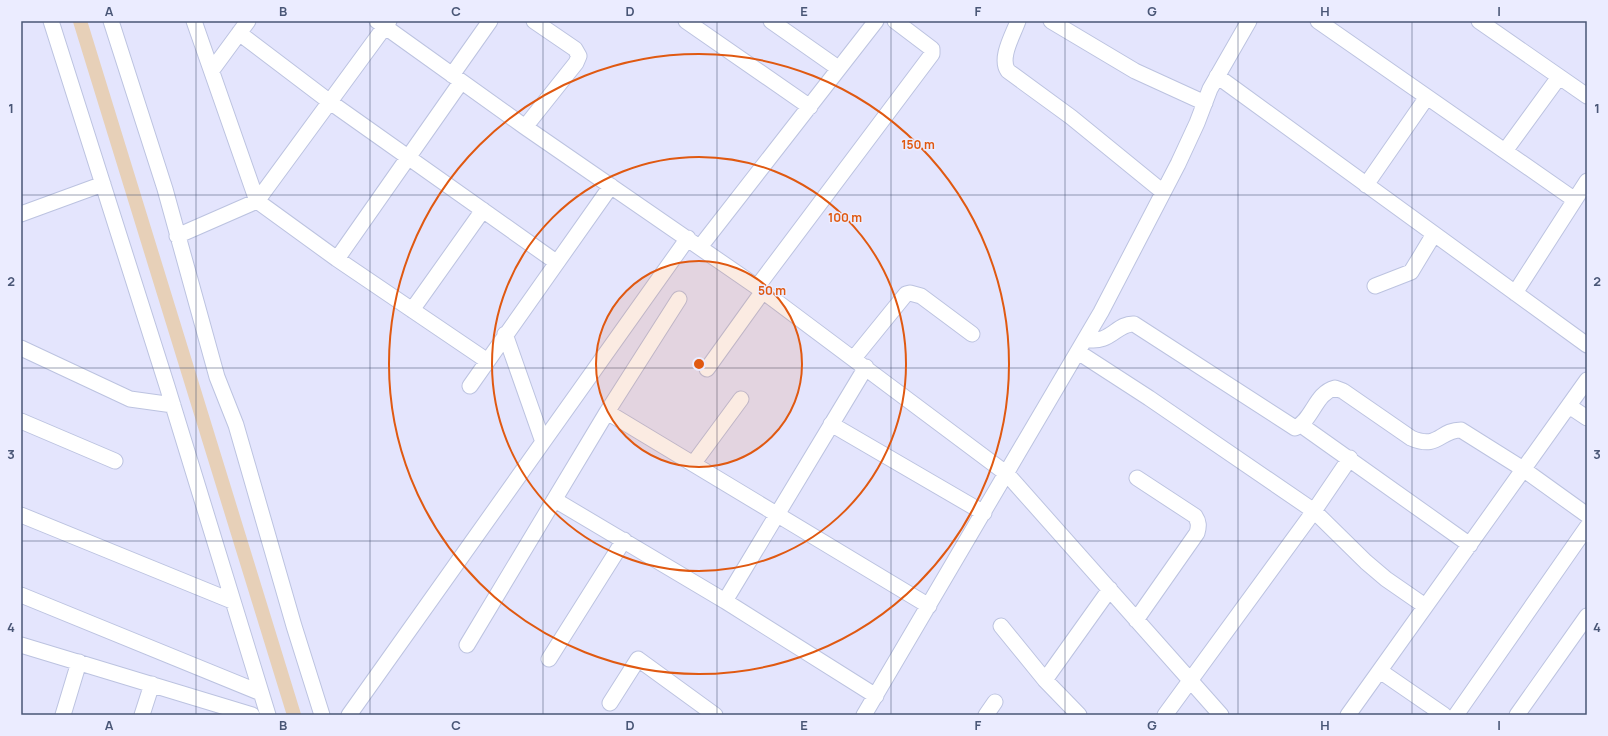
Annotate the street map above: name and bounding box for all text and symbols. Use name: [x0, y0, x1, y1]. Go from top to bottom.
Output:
text: A: [105, 2, 114, 20]
text: B: [279, 2, 287, 20]
text: C: [451, 2, 461, 20]
text: D: [625, 2, 635, 20]
text: E: [800, 2, 808, 20]
text: F: [975, 2, 982, 20]
text: G: [1147, 2, 1157, 20]
text: H: [1320, 2, 1330, 20]
text: I: [1497, 2, 1501, 20]
text: 1: [8, 99, 14, 117]
text: 1: [1594, 99, 1600, 117]
text: 150 m: [901, 136, 935, 153]
text: 100 m: [828, 209, 862, 226]
text: 2: [7, 272, 15, 290]
text: 2: [1593, 272, 1601, 290]
text: 50 m: [758, 282, 786, 299]
centre of rings: [692, 357, 706, 371]
text: 3: [7, 445, 15, 463]
text: 3: [1593, 445, 1601, 463]
text: 4: [7, 618, 15, 636]
text: 4: [1593, 618, 1601, 636]
text: A: [105, 716, 114, 734]
text: B: [279, 716, 287, 734]
text: C: [451, 716, 461, 734]
text: D: [625, 716, 635, 734]
text: E: [800, 716, 808, 734]
text: F: [975, 716, 982, 734]
text: G: [1147, 716, 1157, 734]
text: H: [1320, 716, 1330, 734]
text: I: [1497, 716, 1501, 734]

